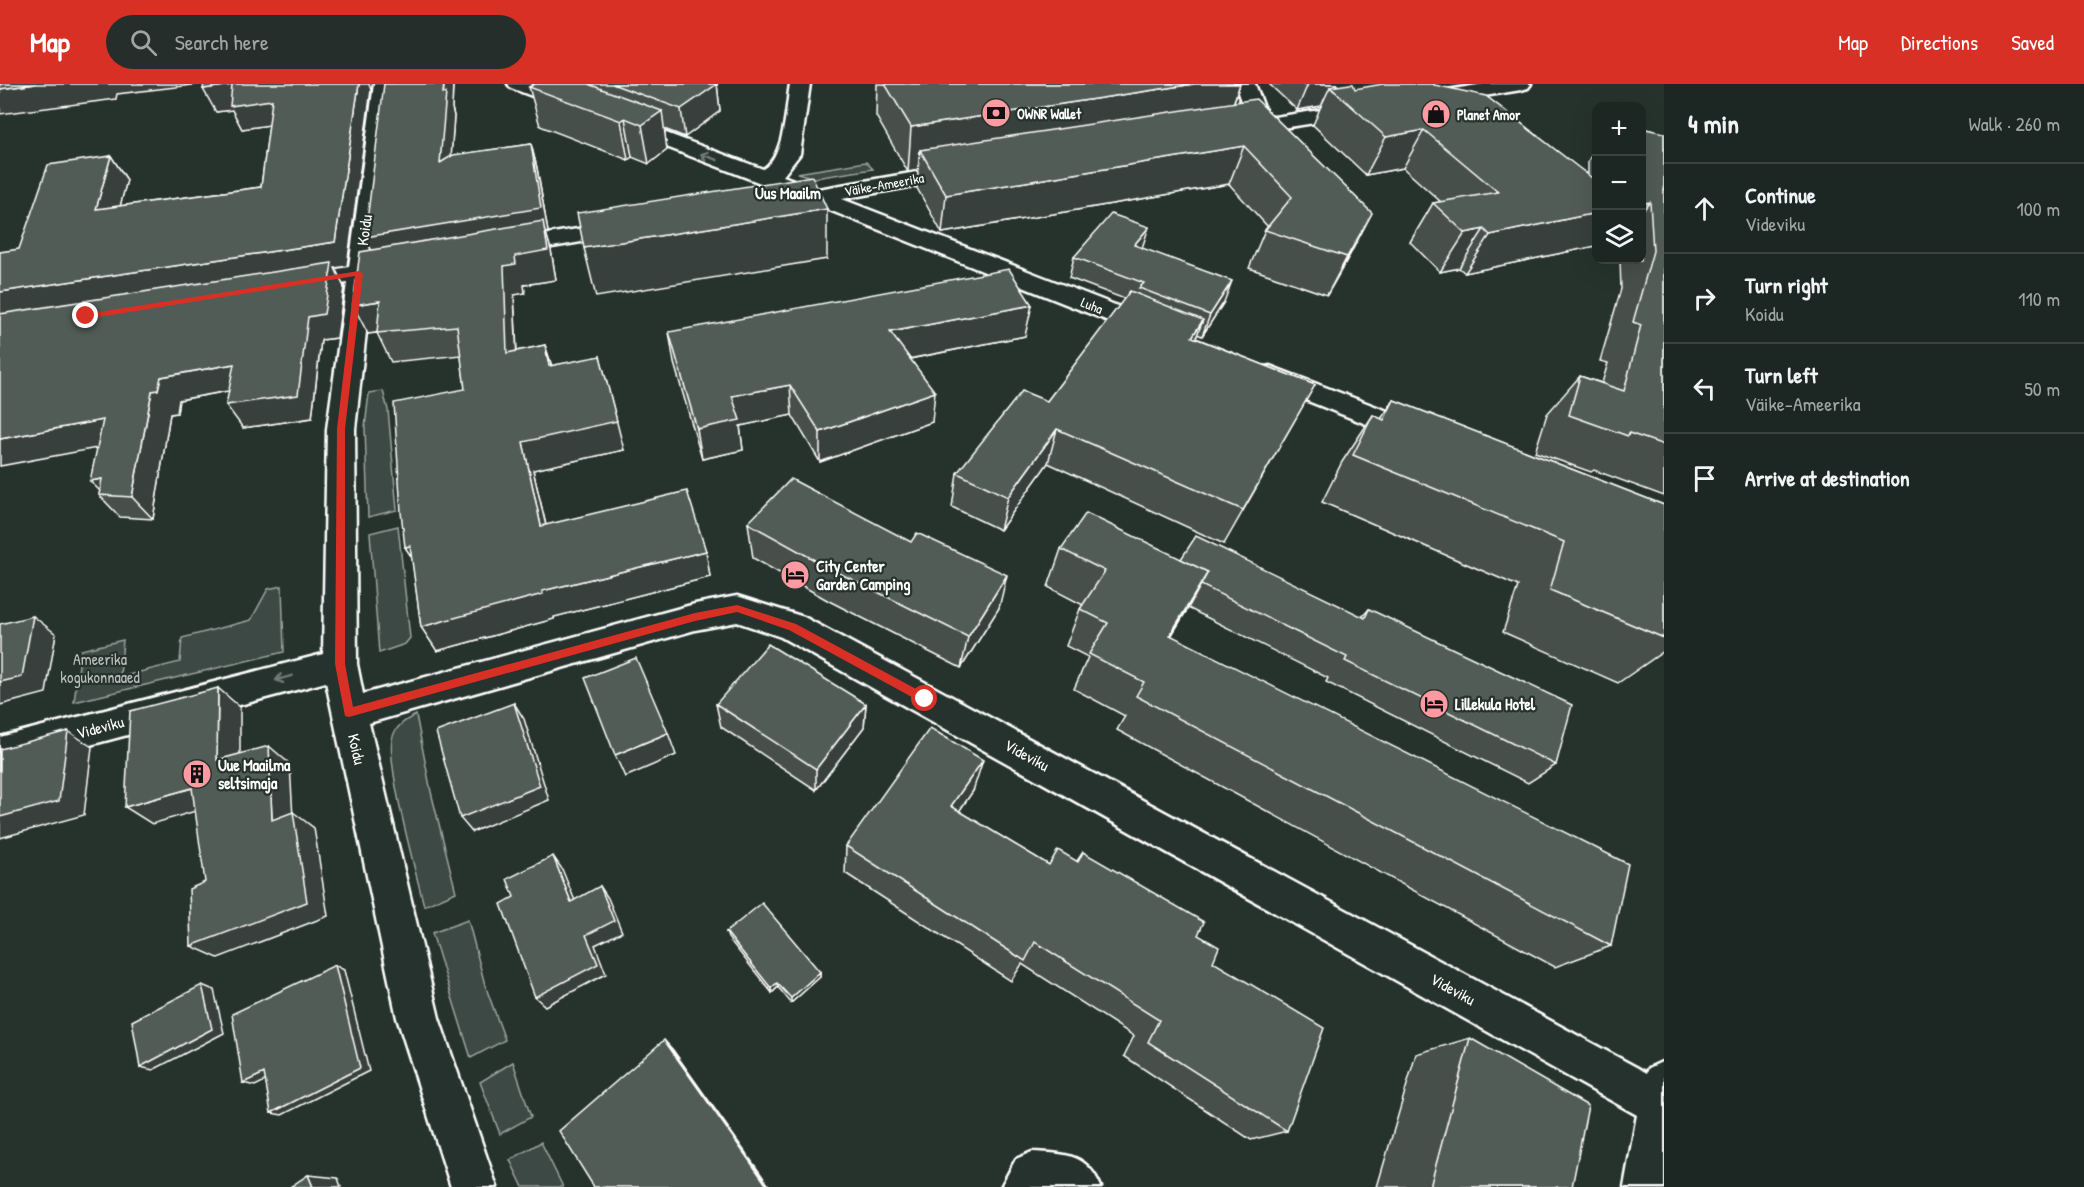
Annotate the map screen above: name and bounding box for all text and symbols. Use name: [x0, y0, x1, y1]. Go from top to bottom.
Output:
search box: [106, 15, 526, 69]
text: Map: [30, 23, 70, 61]
icon: search: [127, 26, 160, 59]
text: Search here: [175, 27, 269, 57]
text: Map: [1838, 28, 1868, 57]
text: Directions: [1901, 28, 1978, 57]
text: Saved: [2011, 28, 2054, 57]
bank icon: OWNR Wallet: [980, 97, 1012, 129]
shop icon: Planet Amor: [1420, 98, 1452, 130]
map controls: [1592, 102, 1646, 264]
button: +: [1592, 102, 1646, 156]
place label: OWNR Wallet: [1017, 104, 1082, 123]
place label: Planet Amor: [1457, 105, 1521, 124]
text: 4 min: [1688, 106, 1739, 141]
text: Walk · 260 m: [1969, 110, 2060, 137]
one-way arrow: [700, 151, 719, 162]
button: −: [1592, 156, 1646, 210]
street label: Väike-Ameerika: [843, 168, 926, 200]
text: Continue: [1745, 180, 1816, 210]
district label: Uus Maailm: [755, 182, 821, 204]
icon: ahead: [1688, 192, 1721, 225]
text: 100 m: [2017, 195, 2060, 222]
button: layers: [1592, 210, 1646, 264]
text: Videviku: [1745, 210, 1805, 237]
street label: Koidu: [351, 213, 377, 247]
text: Turn right: [1745, 270, 1828, 300]
icon: right: [1688, 282, 1721, 315]
text: 110 m: [2018, 285, 2060, 312]
street label: Luha: [1078, 292, 1106, 318]
text: Koidu: [1745, 300, 1784, 327]
route end: [72, 302, 98, 328]
text: Turn left: [1745, 360, 1818, 390]
icon: left: [1688, 372, 1721, 405]
text: 50 m: [2024, 375, 2060, 402]
text: Väike-Ameerika: [1745, 390, 1861, 417]
icon: arrive: [1688, 462, 1721, 495]
text: Arrive at destination: [1745, 463, 1910, 493]
place label: City Center Garden Camping: [816, 555, 910, 596]
hotel icon: City Center Garden Camping: [779, 559, 811, 591]
park label: Ameerika kogukonnaaed: [60, 648, 140, 688]
one-way arrow: [274, 673, 293, 685]
route start: [911, 685, 937, 711]
hotel icon: Lillekula Hotel: [1418, 688, 1450, 720]
place label: Lillekula Hotel: [1455, 693, 1536, 715]
street label: Videviku: [74, 710, 127, 744]
street label: Koidu: [343, 731, 371, 767]
street label: Videviku: [1001, 734, 1054, 777]
place label: Uue Maailma seltsimaja: [218, 754, 291, 794]
building icon: Uue Maailma seltsimaja: [181, 758, 213, 790]
street label: Videviku: [1427, 968, 1480, 1011]

